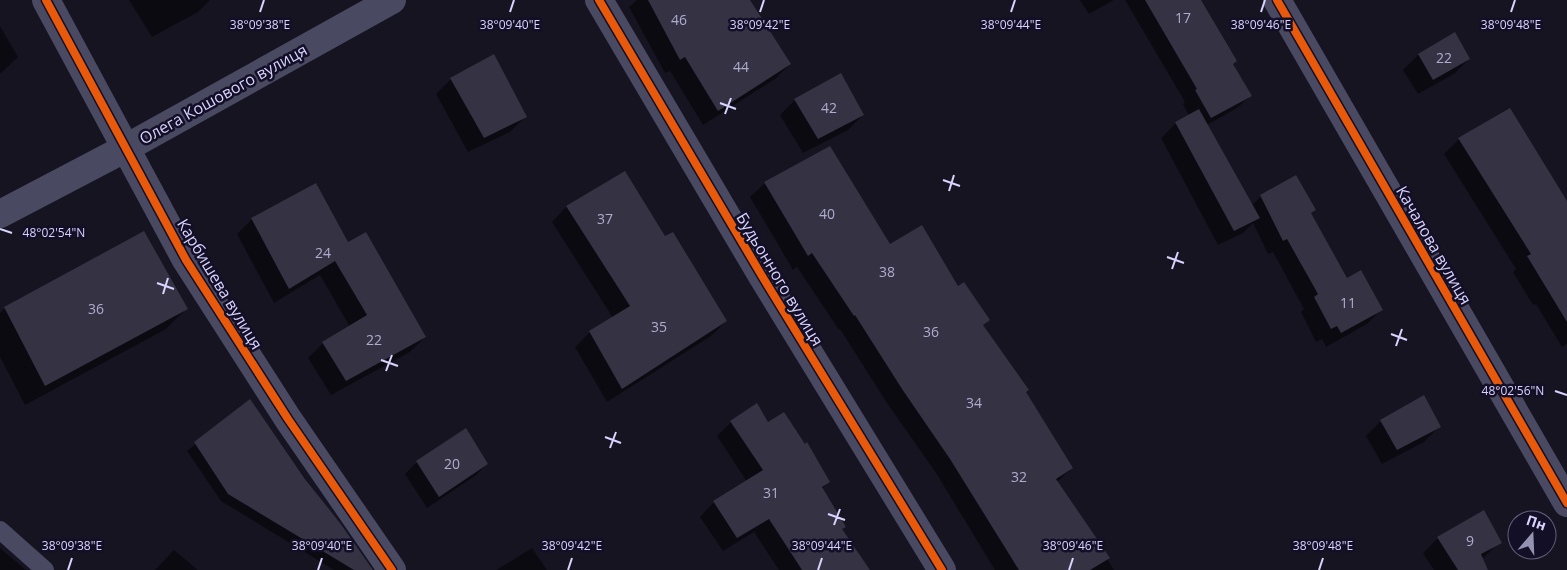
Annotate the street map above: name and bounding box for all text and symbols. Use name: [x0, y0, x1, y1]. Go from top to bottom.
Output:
house number: 17: [1175, 8, 1191, 27]
house number: 46: [671, 10, 687, 29]
text: 38°09'38"E: [230, 16, 290, 33]
text: 38°09'40"E: [480, 16, 540, 33]
text: 38°09'42"E: [730, 16, 790, 33]
text: 38°09'44"E: [981, 16, 1041, 33]
text: 38°09'46"E: [1231, 16, 1291, 33]
text: 38°09'48"E: [1481, 16, 1541, 33]
street label: Олега Кошового вулиця: [135, 39, 311, 149]
house number: 22: [1436, 48, 1452, 67]
house number: 44: [733, 57, 749, 76]
house number: 42: [821, 98, 837, 117]
street label: Качалова вулиця: [1391, 182, 1477, 308]
house number: 40: [819, 204, 835, 223]
street label: Будьонного вулиця: [731, 208, 829, 350]
house number: 37: [597, 209, 613, 228]
street label: Карбишева вулиця: [172, 214, 268, 354]
text: 48°02'54"N: [23, 224, 85, 241]
house number: 24: [315, 243, 331, 262]
house number: 38: [879, 262, 895, 281]
house number: 11: [1340, 293, 1356, 312]
house number: 36: [88, 299, 104, 318]
house number: 35: [651, 317, 667, 336]
house number: 36: [923, 322, 939, 341]
house number: 22: [366, 330, 382, 349]
text: 48°02'56"N: [1482, 382, 1544, 399]
house number: 34: [966, 393, 982, 412]
house number: 20: [444, 454, 460, 473]
house number: 32: [1011, 467, 1027, 486]
house number: 31: [763, 483, 779, 502]
north arrow: [1507, 510, 1557, 560]
text: Пн: [1524, 510, 1549, 534]
house number: 9: [1466, 531, 1474, 550]
text: 38°09'38"E: [42, 537, 102, 554]
text: 38°09'40"E: [292, 537, 352, 554]
text: 38°09'42"E: [542, 537, 602, 554]
text: 38°09'44"E: [792, 537, 852, 554]
text: 38°09'46"E: [1043, 537, 1103, 554]
text: 38°09'48"E: [1293, 537, 1353, 554]

